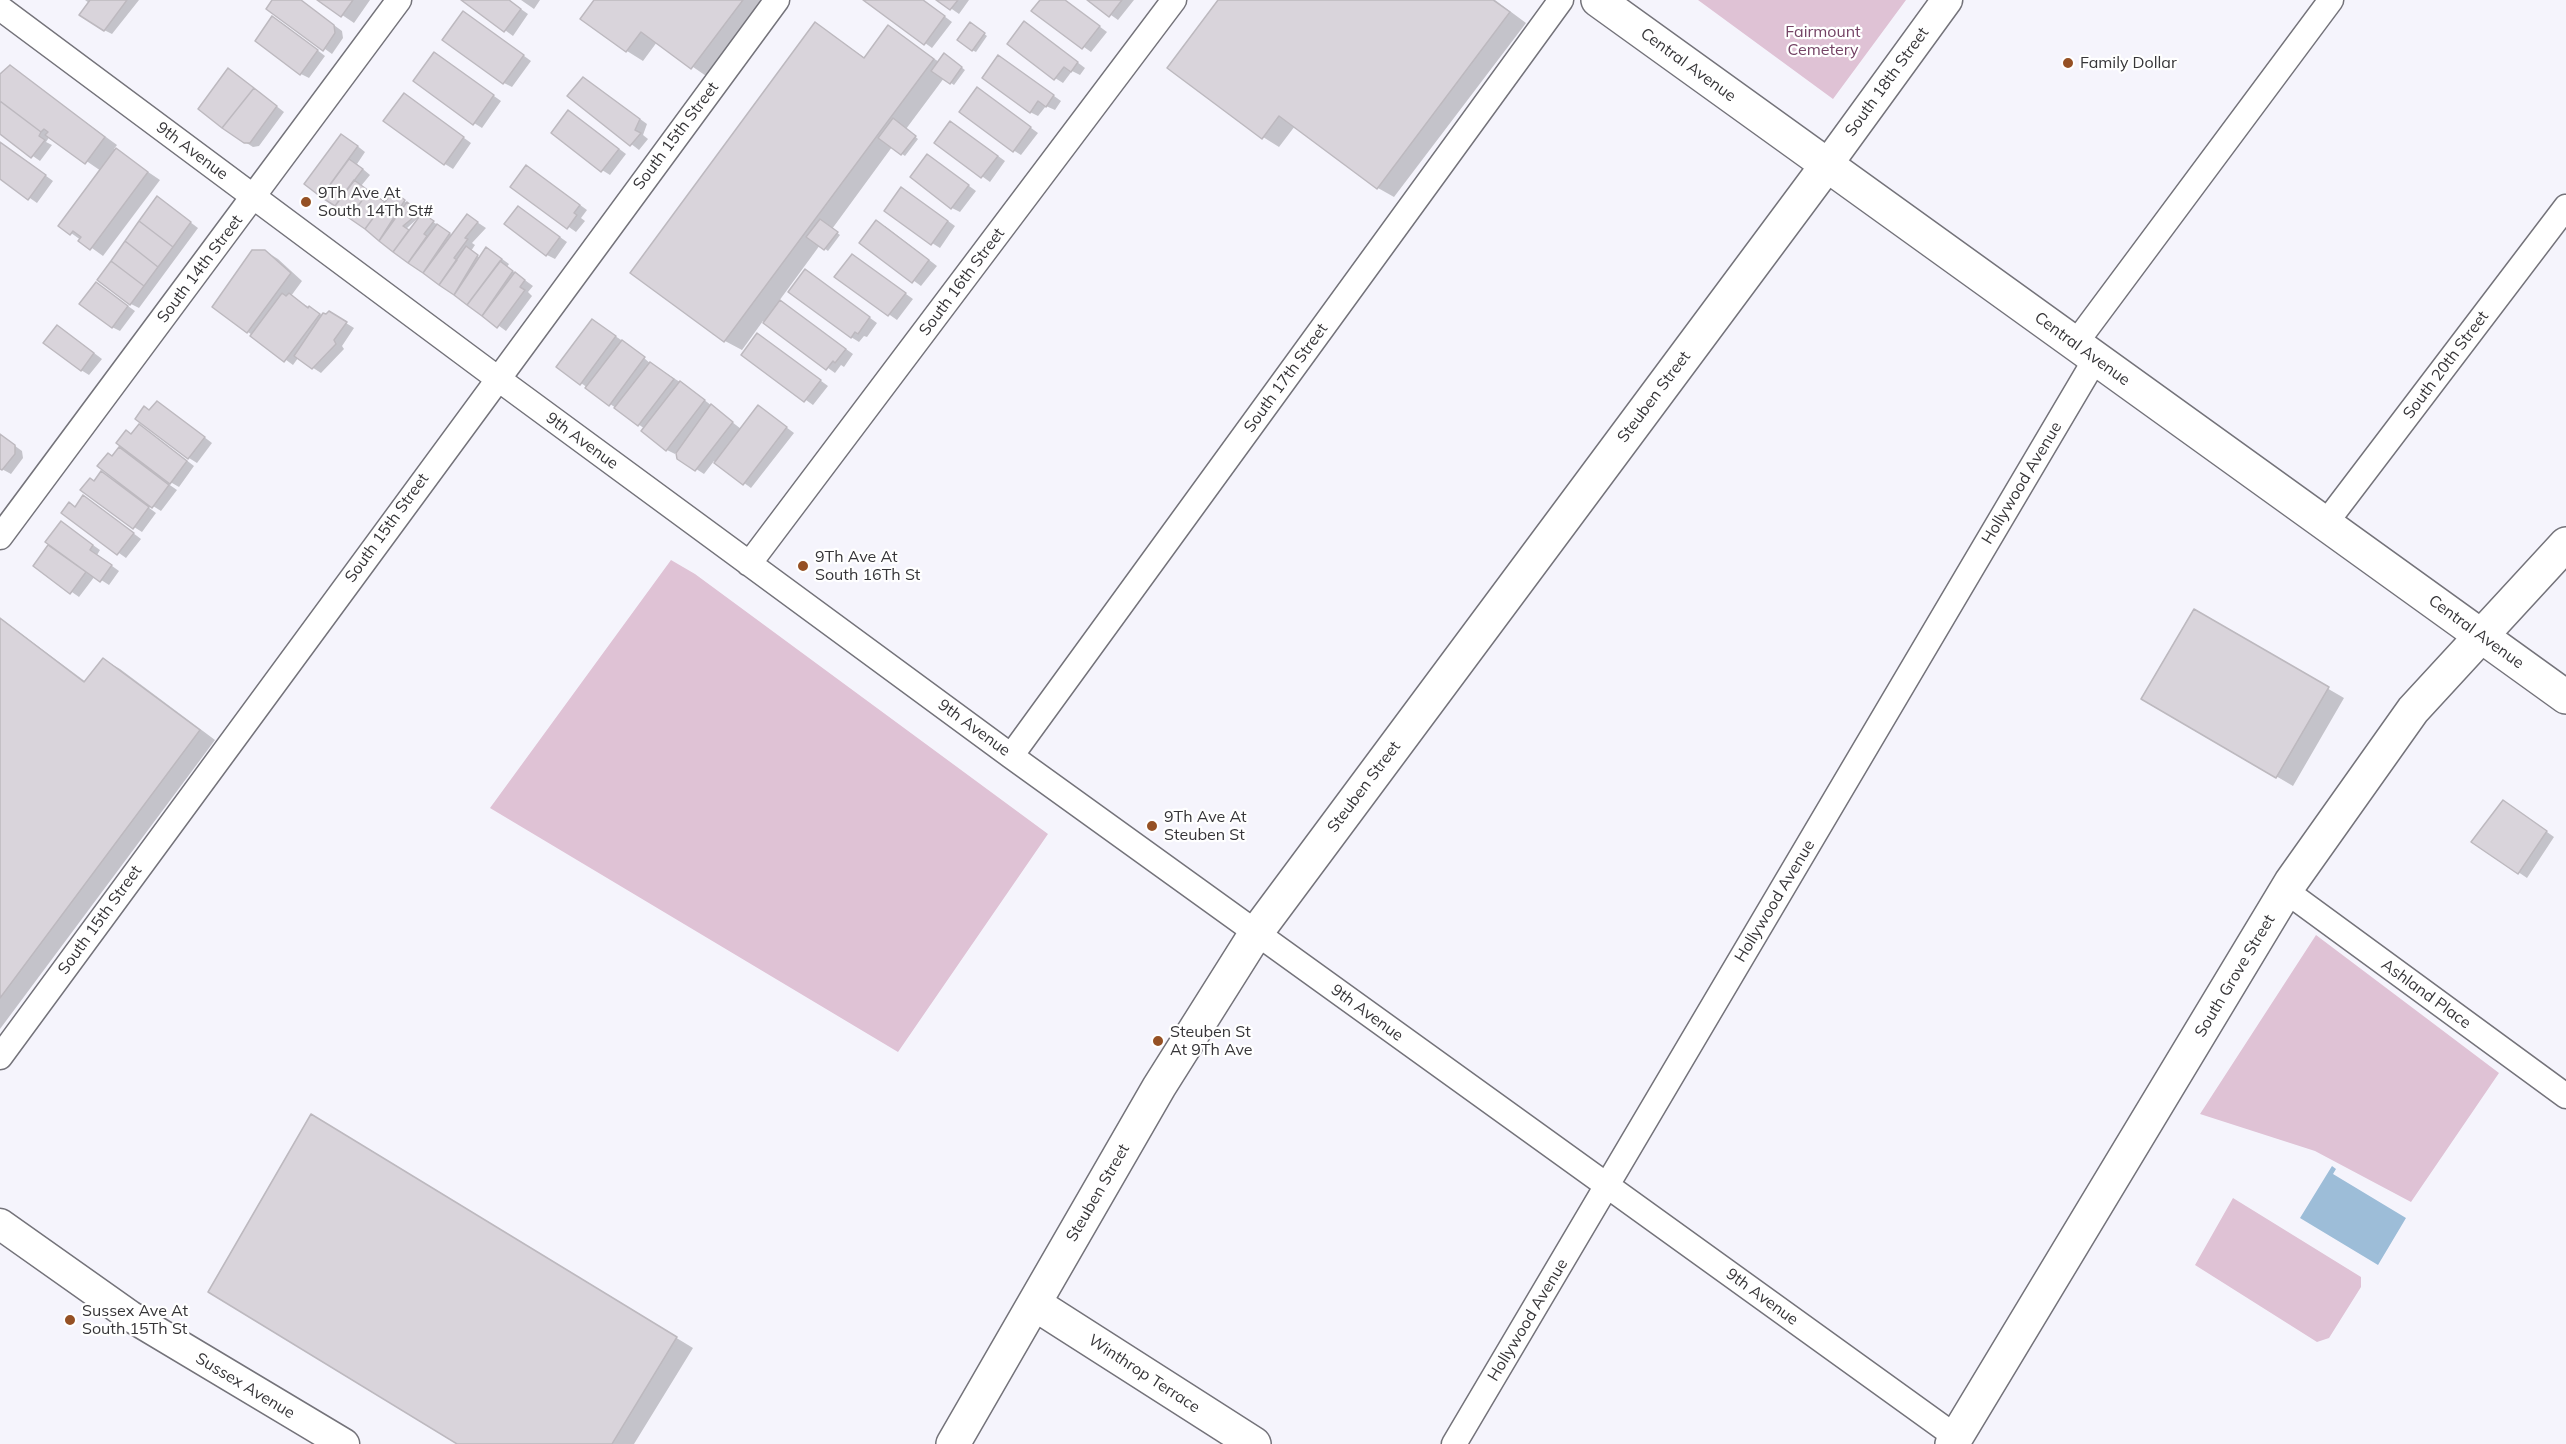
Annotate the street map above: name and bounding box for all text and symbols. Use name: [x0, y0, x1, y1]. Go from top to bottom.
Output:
park label: Fairmount Cemetery: [1785, 22, 1861, 60]
street label: Central Avenue: [1637, 24, 1739, 106]
street label: South 18th Street: [1841, 24, 1933, 140]
place label: Family Dollar: [2080, 53, 2177, 73]
marker: Family Dollar: [2061, 56, 2075, 70]
street label: South 15th Street: [629, 78, 723, 194]
street label: 9th Avenue: [152, 118, 232, 184]
place label: 9Th Ave At South 14Th St#: [318, 183, 433, 221]
marker: 9Th Ave At South 14Th St#: [299, 195, 313, 209]
street label: South 14th Street: [153, 211, 247, 327]
street label: South 16th Street: [915, 224, 1009, 340]
street label: South 20th Street: [2399, 307, 2493, 423]
street label: Central Avenue: [2031, 308, 2133, 390]
street label: South 17th Street: [1240, 320, 1332, 436]
street label: Steuben Street: [1613, 347, 1695, 447]
street label: 9th Avenue: [542, 408, 622, 474]
street label: Hollywood Avenue: [1978, 418, 2066, 548]
street label: South 15th Street: [341, 470, 433, 586]
place label: 9Th Ave At South 16Th St: [815, 547, 920, 585]
marker: 9Th Ave At South 16Th St: [796, 559, 810, 573]
street label: Central Avenue: [2425, 591, 2527, 673]
street label: 9th Avenue: [934, 695, 1014, 761]
street label: Steuben Street: [1323, 737, 1405, 837]
place label: 9Th Ave At Steuben St: [1164, 807, 1247, 845]
marker: 9Th Ave At Steuben St: [1145, 819, 1159, 833]
street label: Hollywood Avenue: [1731, 836, 1819, 966]
street label: South 15th Street: [54, 862, 146, 978]
street label: South Grove Street: [2191, 911, 2279, 1041]
street label: Ashland Place: [2378, 955, 2474, 1033]
street label: 9th Avenue: [1327, 980, 1407, 1046]
place label: Steuben St At 9Th Ave: [1170, 1022, 1253, 1060]
marker: Steuben St At 9Th Ave: [1151, 1034, 1165, 1048]
street label: Steuben Street: [1062, 1141, 1134, 1245]
street label: Hollywood Avenue: [1484, 1255, 1572, 1385]
street label: 9th Avenue: [1722, 1264, 1802, 1330]
place label: Sussex Ave At South 15Th St: [82, 1301, 188, 1339]
marker: Sussex Ave At South 15Th St: [63, 1313, 77, 1327]
street label: Winthrop Terrace: [1085, 1331, 1203, 1417]
street label: Sussex Avenue: [192, 1349, 298, 1423]

